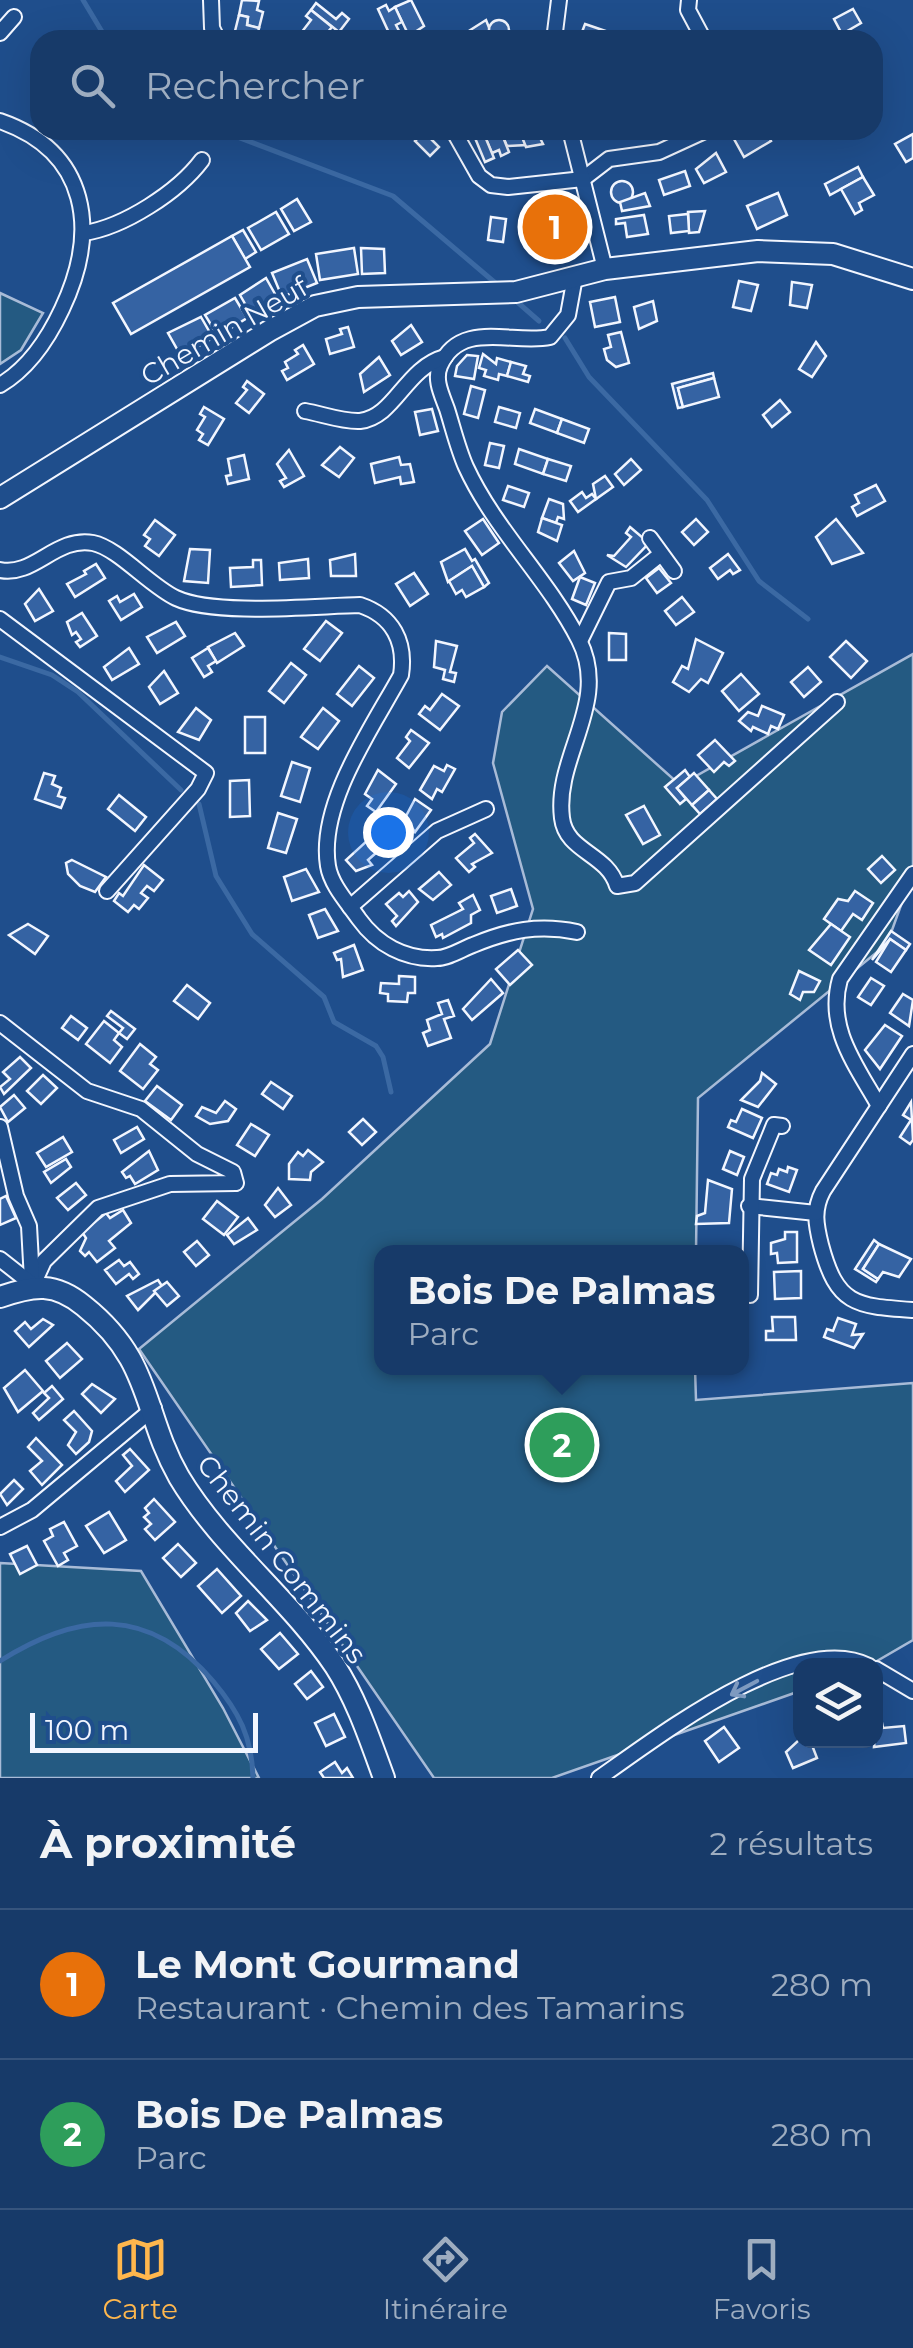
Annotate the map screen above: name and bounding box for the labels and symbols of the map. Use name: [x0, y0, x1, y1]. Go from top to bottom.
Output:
pin: 1: [522, 190, 588, 264]
street label: Chemin Neuf: [134, 269, 315, 393]
your location: [363, 807, 414, 858]
pin: 2: [530, 1408, 594, 1482]
street label: Chemin Commins: [190, 1448, 374, 1670]
one-way arrow: [729, 1679, 759, 1698]
scale bar: [30, 1708, 258, 1752]

